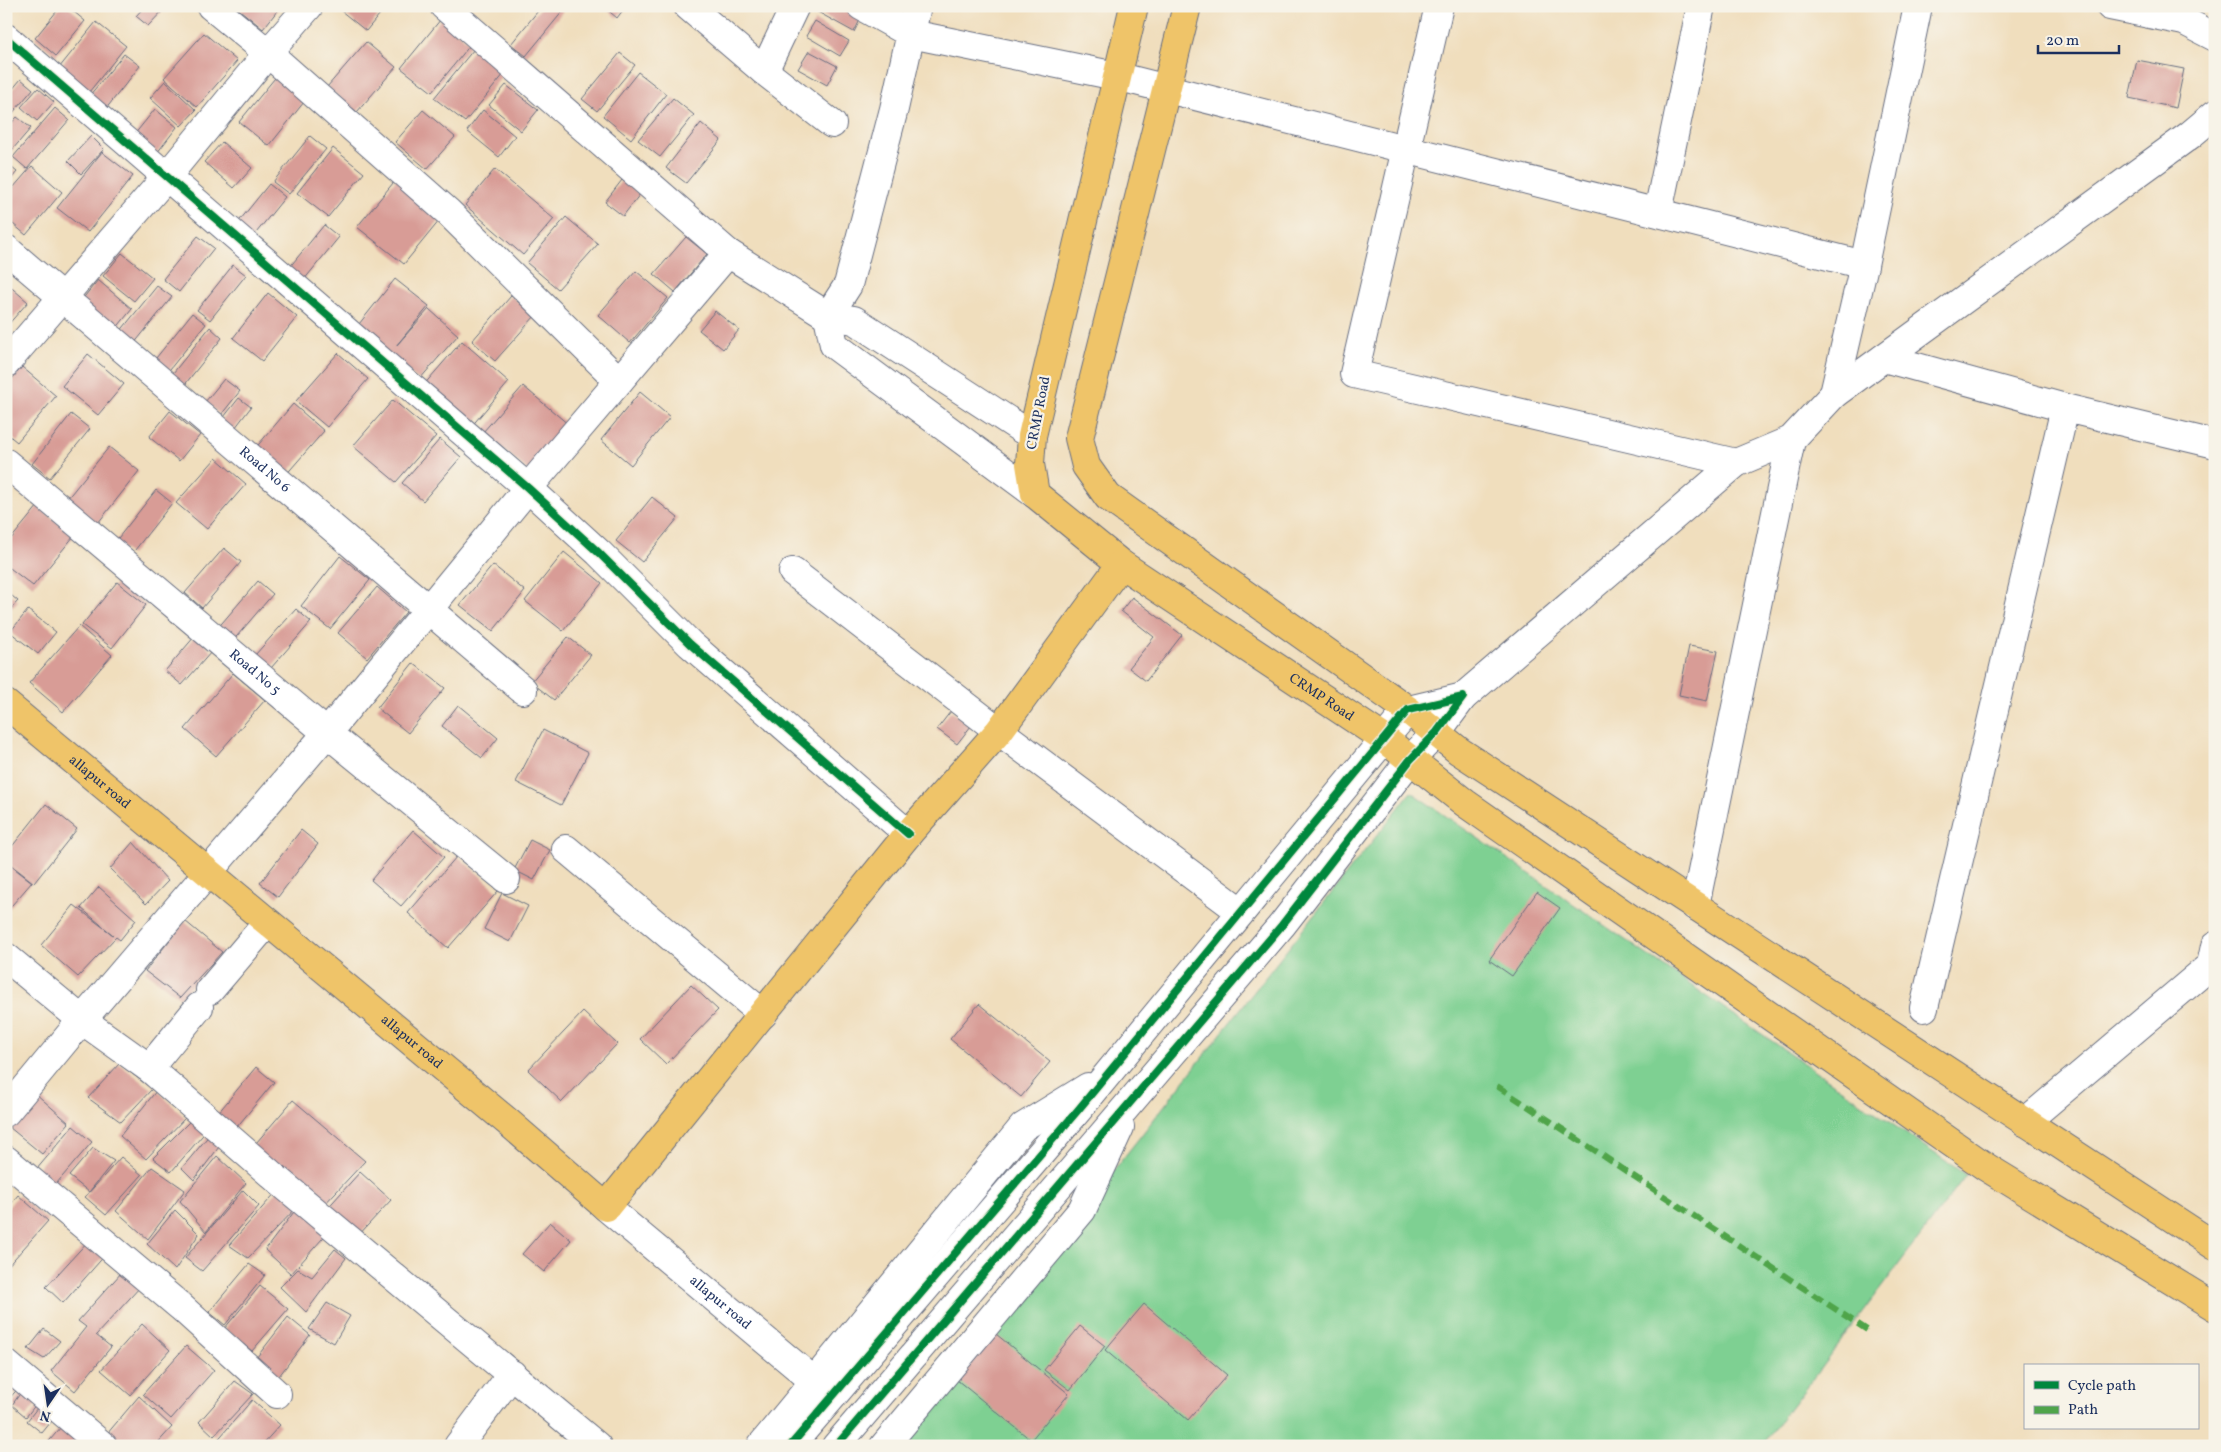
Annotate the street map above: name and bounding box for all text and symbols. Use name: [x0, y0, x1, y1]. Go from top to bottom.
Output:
scale bar: [2038, 22, 2120, 54]
text: 20 m: [2046, 31, 2079, 52]
street label: CRMP Road: [1023, 375, 1055, 451]
street label: Road No 6: [235, 442, 295, 497]
street label: Road No 5: [225, 645, 284, 699]
street label: CRMP Road: [1285, 669, 1358, 726]
street label: allapur road: [65, 751, 135, 813]
street label: allapur road: [377, 1011, 447, 1073]
street label: allapur road: [685, 1271, 755, 1334]
legend: [2024, 1364, 2198, 1430]
text: Cycle path: [2068, 1376, 2136, 1397]
north arrow: [22, 1380, 72, 1430]
text: Path: [2068, 1400, 2098, 1421]
text: N: [38, 1405, 53, 1426]

